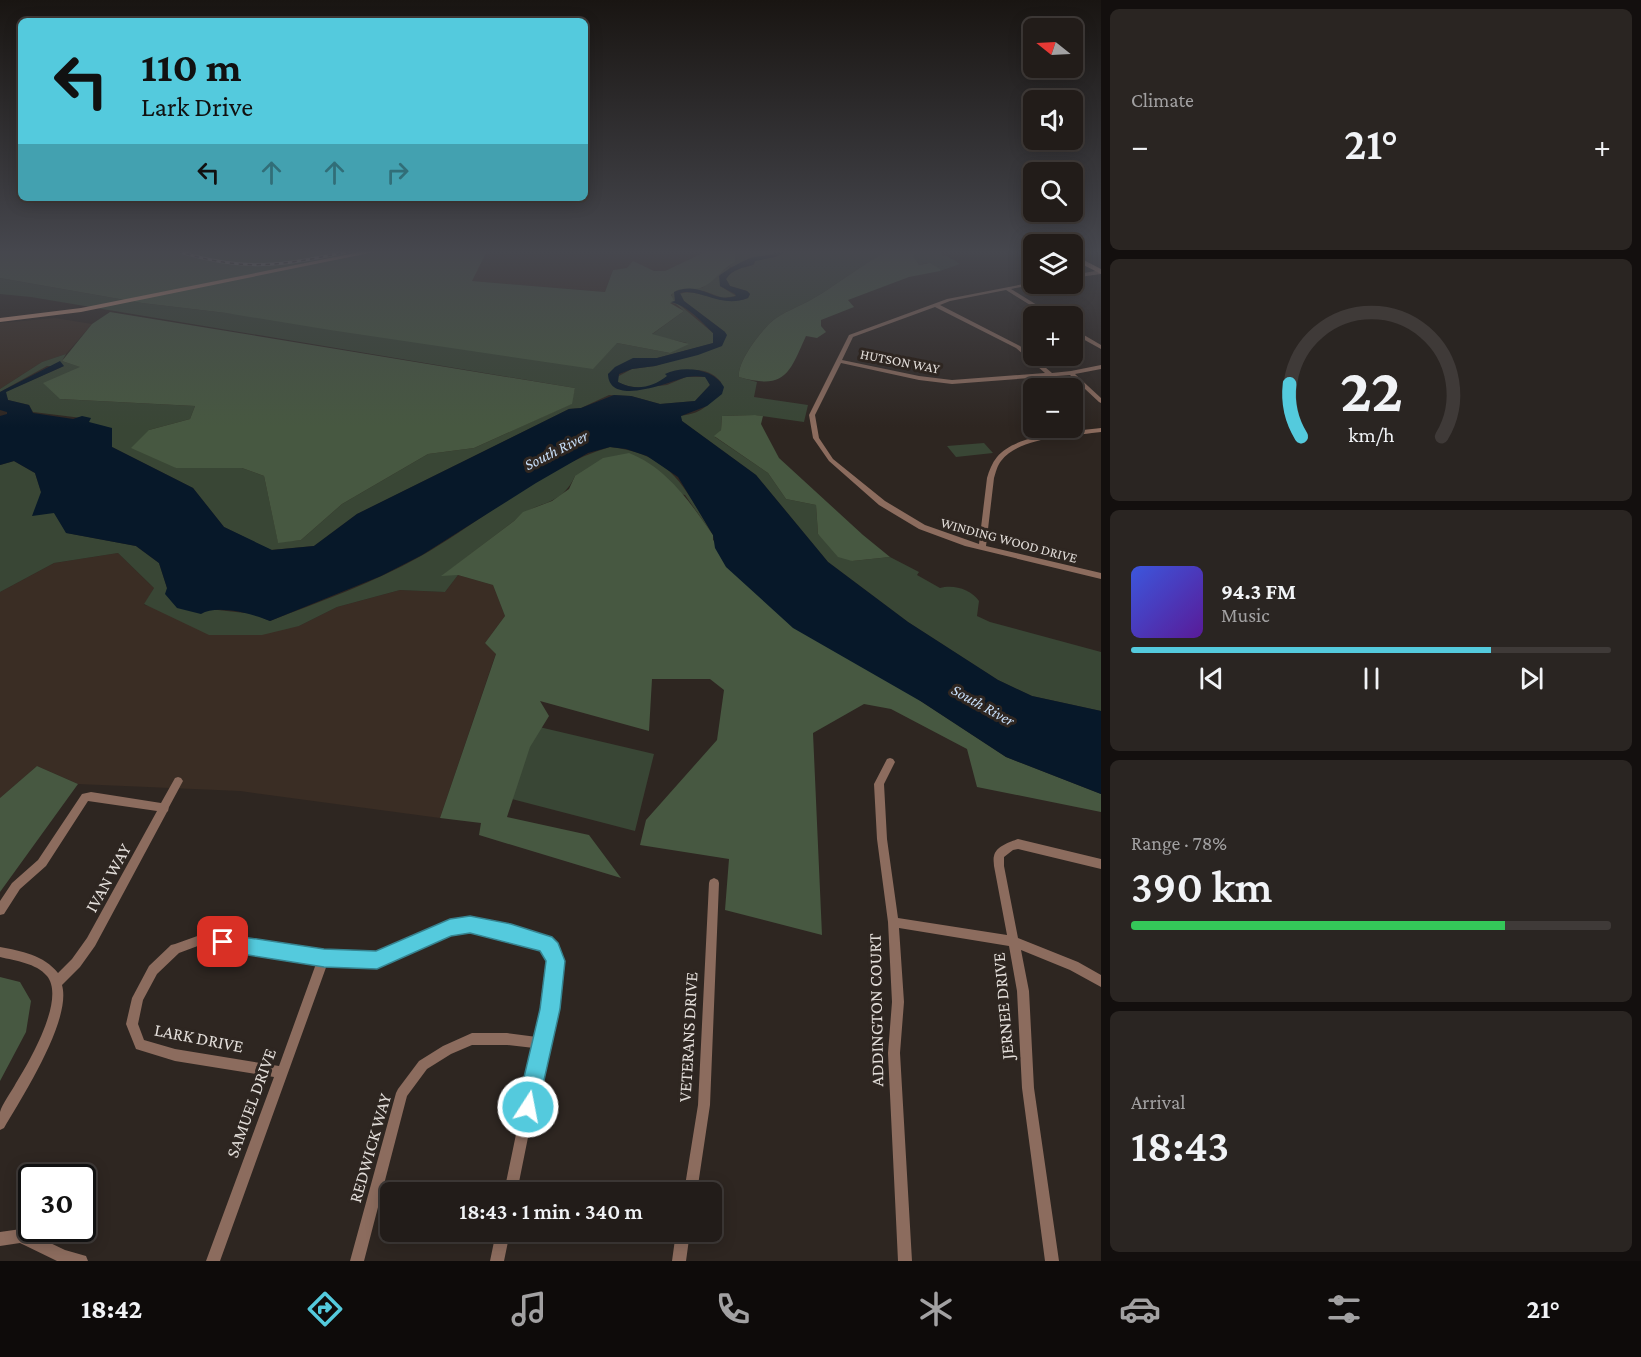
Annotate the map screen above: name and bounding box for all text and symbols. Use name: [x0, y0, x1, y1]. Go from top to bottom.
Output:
north arrow: [1023, 18, 1083, 78]
map controls: [1023, 18, 1083, 438]
icon: left: [42, 42, 120, 120]
text: 110 m: [141, 43, 242, 90]
text: Climate: [1131, 89, 1194, 111]
button: sound: [1023, 90, 1083, 150]
text: Lark Drive: [141, 92, 253, 122]
text: 21°: [1344, 119, 1398, 169]
text: −: [1131, 127, 1148, 164]
text: +: [1594, 127, 1611, 164]
icon: left: [192, 156, 225, 189]
icon: ahead: [255, 156, 288, 189]
icon: ahead: [318, 156, 351, 189]
icon: right: [381, 156, 414, 189]
button: search: [1023, 162, 1083, 222]
button: layers: [1023, 234, 1083, 294]
button: +: [1023, 306, 1083, 366]
street label: HUTSON WAY: [859, 345, 942, 377]
text: 22: [1340, 355, 1402, 424]
button: −: [1023, 378, 1083, 438]
text: km/h: [1348, 424, 1395, 448]
water label: South River: [521, 427, 591, 473]
street label: WINDING WOOD DRIVE: [939, 514, 1079, 566]
text: 94.3 FM: [1221, 579, 1296, 604]
text: Music: [1221, 604, 1270, 626]
icon: previous: [1195, 662, 1228, 695]
icon: pause: [1355, 662, 1388, 695]
icon: next: [1515, 662, 1548, 695]
water label: South River: [949, 681, 1018, 729]
text: Range · 78%: [1131, 832, 1227, 854]
street label: IVAN WAY: [81, 840, 135, 916]
text: 390 km: [1131, 862, 1272, 912]
pin: [197, 916, 248, 967]
icon: arrive: [206, 925, 239, 958]
street label: ADDINGTON COURT: [865, 933, 887, 1087]
street label: JERNEE DRIVE: [988, 951, 1018, 1062]
street label: VETERANS DRIVE: [675, 971, 701, 1103]
street label: LARK DRIVE: [153, 1020, 245, 1056]
street label: SAMUEL DRIVE: [222, 1045, 280, 1160]
position arrow: [496, 1075, 560, 1139]
street label: REDWICK WAY: [345, 1091, 395, 1205]
text: Arrival: [1131, 1091, 1185, 1113]
text: 18:43: [1131, 1121, 1229, 1171]
speed limit sign: 30: [18, 1164, 96, 1242]
text: 18:43 · 1 min · 340 m: [459, 1199, 643, 1224]
icon: directions: [304, 1288, 346, 1330]
icon: music: [508, 1288, 550, 1330]
icon: phone: [712, 1288, 754, 1330]
icon: climate: [915, 1288, 957, 1330]
icon: car: [1119, 1288, 1161, 1330]
icon: filters: [1323, 1288, 1365, 1330]
text: 18:42: [81, 1294, 142, 1324]
text: 21°: [1527, 1294, 1560, 1324]

